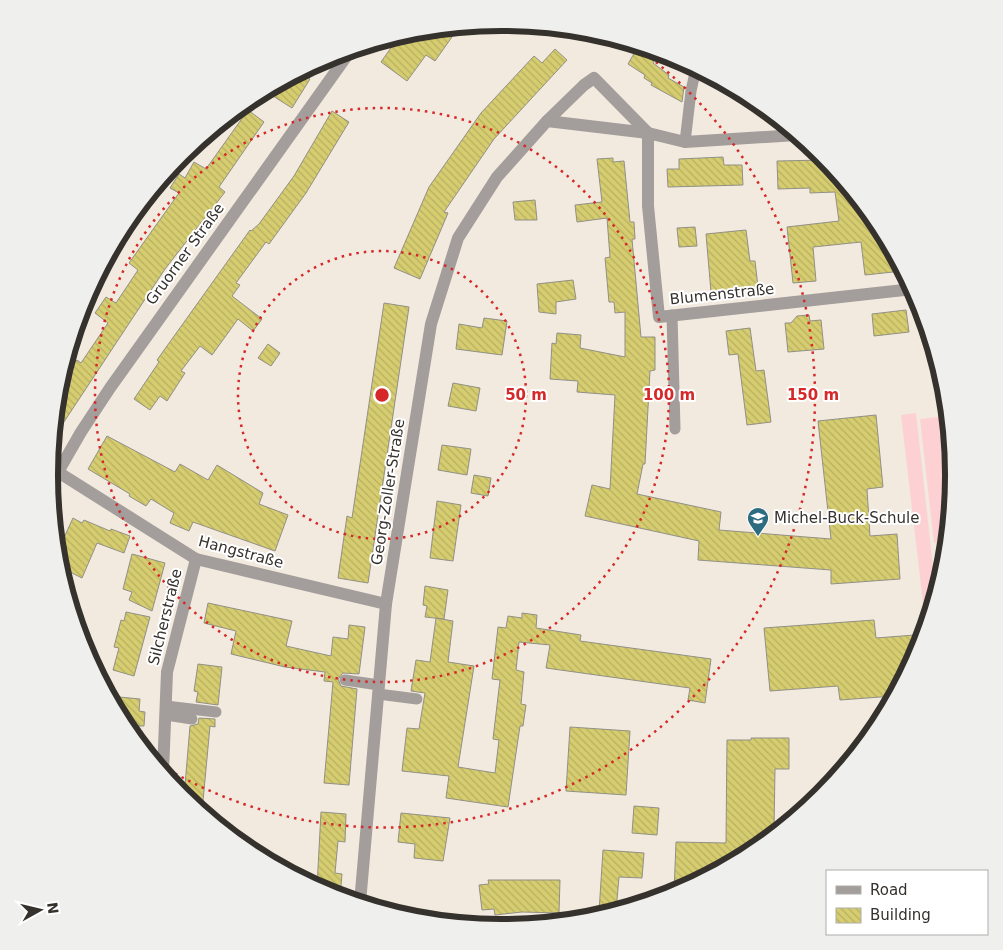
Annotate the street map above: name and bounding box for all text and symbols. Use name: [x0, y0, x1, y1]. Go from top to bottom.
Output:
street label: Gruorner Straße: [142, 200, 228, 308]
street label: Blumenstraße: [669, 280, 775, 308]
centre of rings: [373, 386, 391, 404]
text: 50 m: [505, 386, 547, 404]
text: 100 m: [643, 386, 695, 404]
text: 150 m: [787, 386, 839, 404]
street label: Georg-Zoller-Straße: [368, 418, 408, 566]
school or university icon: Michel-Buck-Schule: [746, 506, 770, 537]
place label: Michel-Buck-Schule: [774, 509, 919, 527]
street label: Hangstraße: [197, 532, 285, 572]
street label: Silcherstraße: [144, 567, 186, 667]
legend: [826, 870, 988, 935]
text: Road: [870, 881, 908, 899]
north arrow: [15, 885, 65, 935]
text: N: [44, 901, 62, 915]
text: Building: [870, 906, 931, 924]

